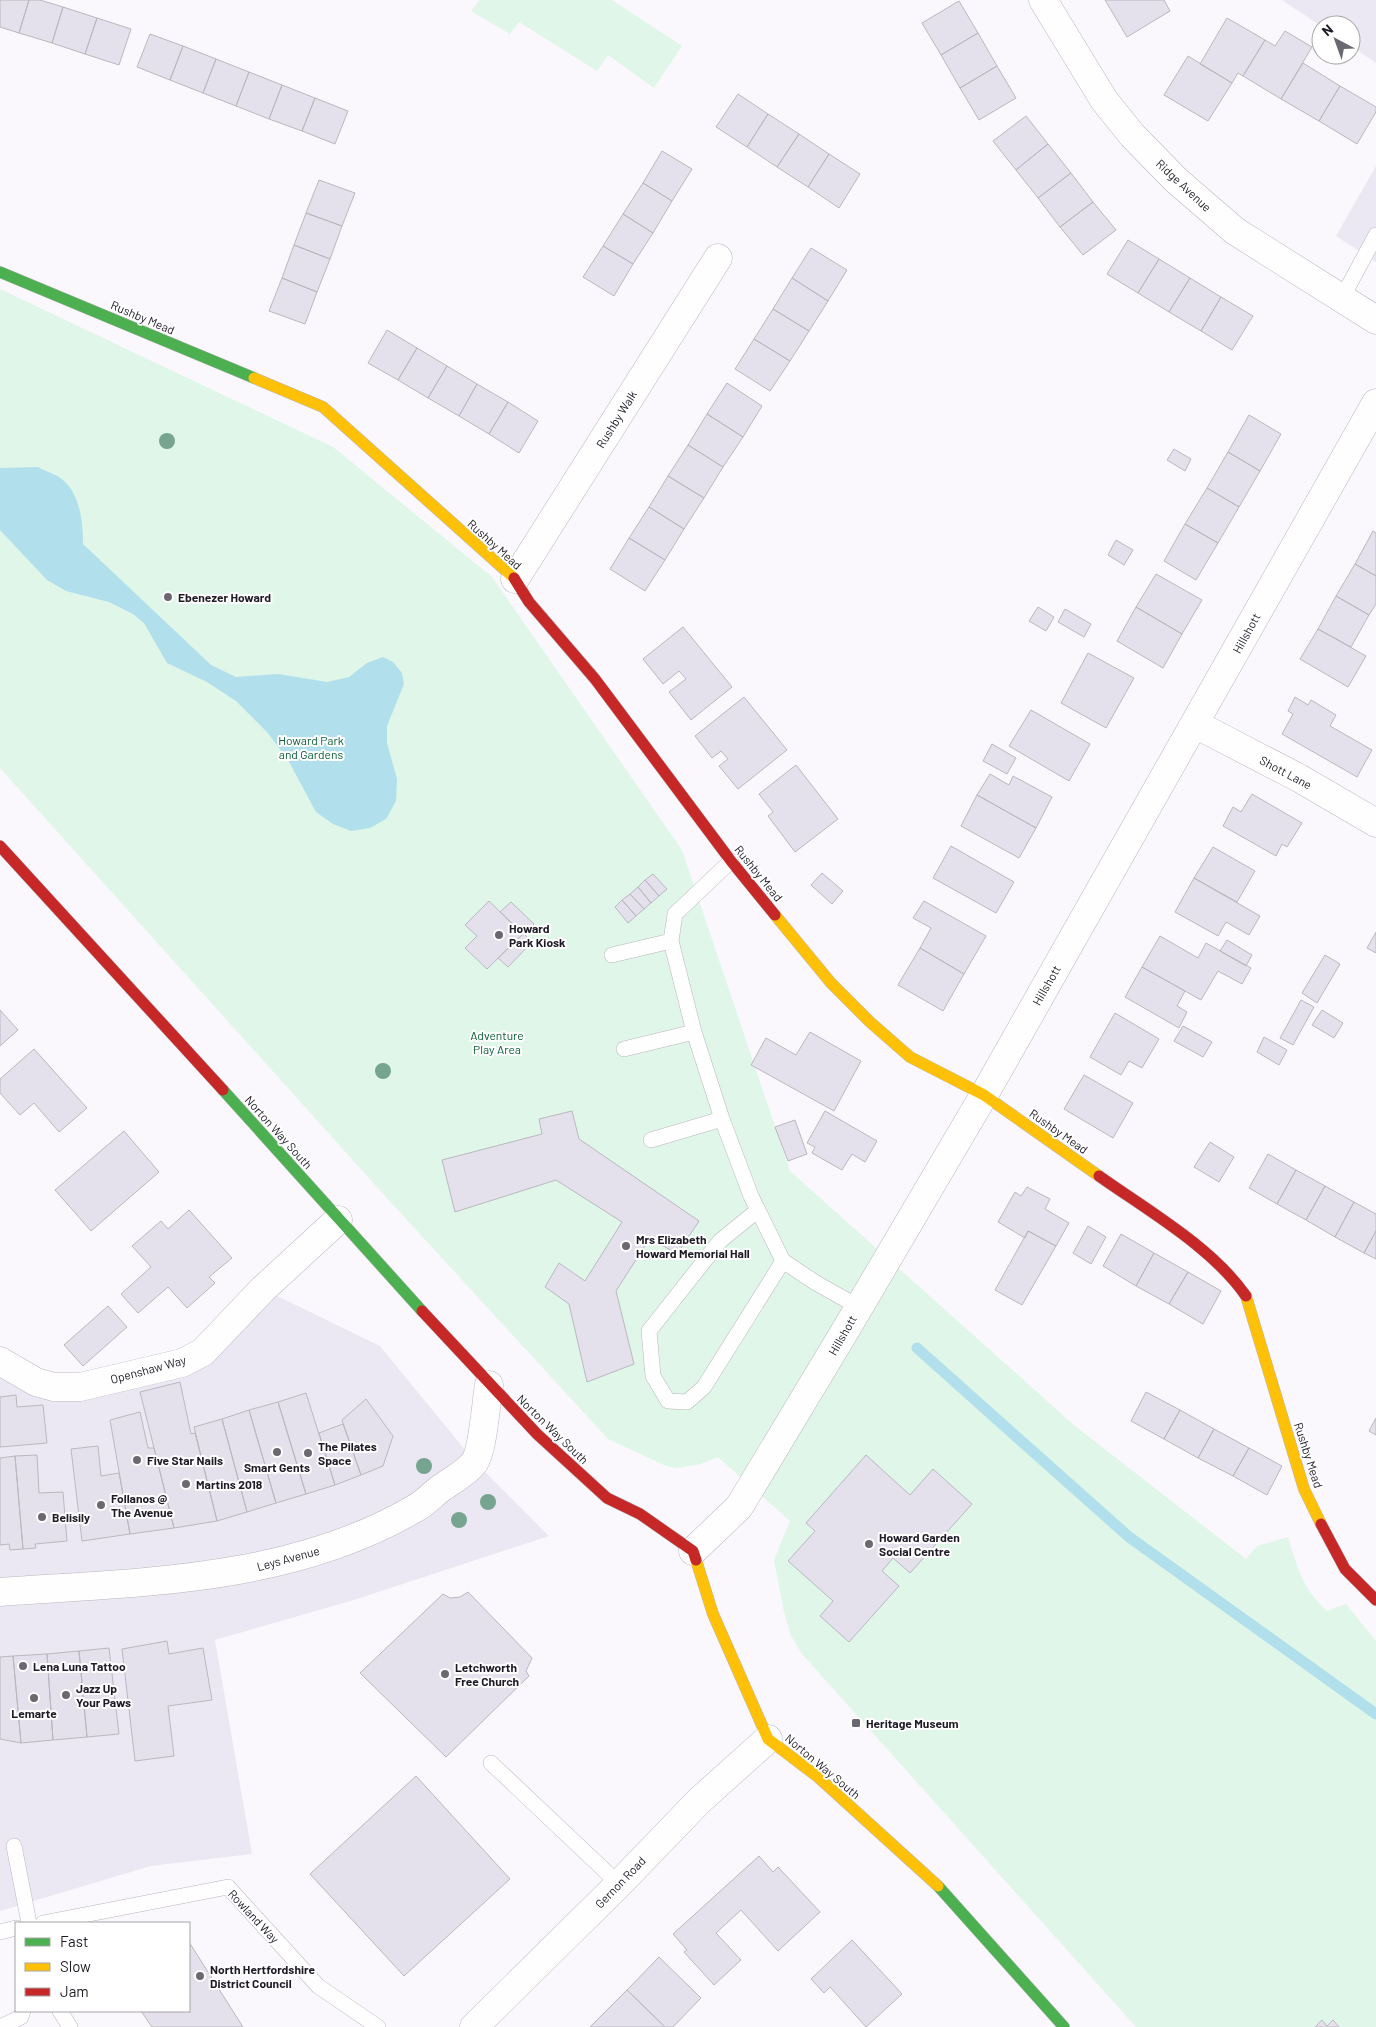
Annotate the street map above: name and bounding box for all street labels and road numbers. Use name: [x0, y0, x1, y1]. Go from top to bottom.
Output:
street label: Ridge Avenue: [1154, 156, 1214, 214]
street label: Rushby Mead: [109, 297, 177, 337]
street label: Rushby Walk: [593, 388, 639, 450]
street label: Rushby Mead: [465, 516, 525, 572]
street label: Hillshott: [1229, 610, 1263, 656]
street label: Shott Lane: [1258, 753, 1314, 791]
street label: Rushby Mead: [732, 842, 786, 904]
street label: Hillshott: [1029, 963, 1063, 1007]
street label: Norton Way South: [242, 1093, 316, 1171]
street label: Rushby Mead: [1027, 1106, 1091, 1156]
street label: Hillshott: [825, 1313, 859, 1357]
street label: Openshaw Way: [109, 1352, 188, 1386]
street label: Norton Way South: [514, 1391, 592, 1467]
street label: Rushby Mead: [1292, 1421, 1326, 1489]
street label: Leys Avenue: [255, 1543, 321, 1573]
street label: Norton Way South: [783, 1731, 863, 1801]
street label: Gernon Road: [592, 1853, 648, 1911]
street label: Rowland Way: [226, 1886, 283, 1946]

